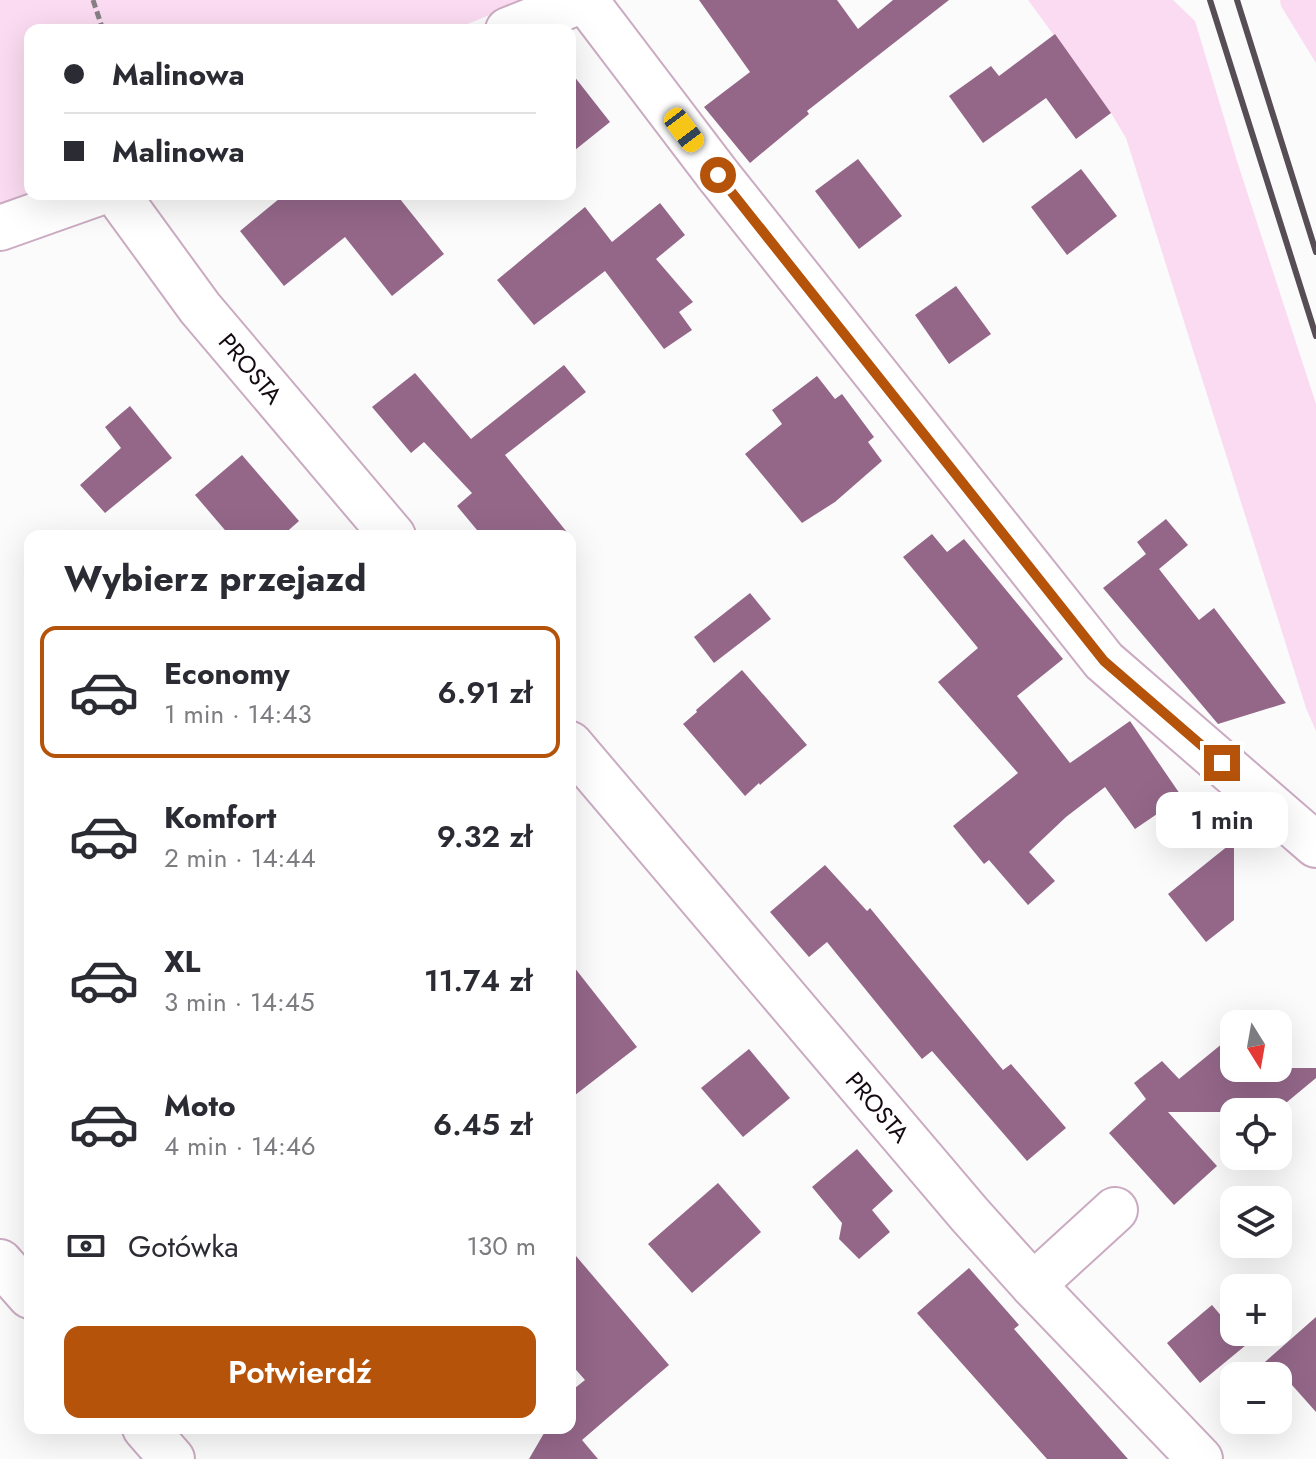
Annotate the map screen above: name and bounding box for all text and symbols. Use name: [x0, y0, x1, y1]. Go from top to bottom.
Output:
text: Malinowa: [112, 53, 245, 96]
car: [660, 104, 708, 156]
text: Malinowa: [112, 130, 245, 173]
route start: [700, 157, 736, 193]
street label: PROSTA: [211, 325, 291, 412]
text: Wybierz przejazd: [64, 552, 367, 604]
text: Economy: [164, 652, 290, 695]
icon: car: [68, 656, 140, 728]
text: 6.91 zł: [438, 671, 532, 714]
text: 1 min · 14:43: [164, 695, 312, 733]
route end: [1204, 745, 1240, 781]
callout: 1 min: [1156, 791, 1288, 847]
text: Komfort: [164, 796, 276, 839]
icon: car: [68, 800, 140, 872]
text: 1 min: [1190, 801, 1254, 839]
text: 9.32 zł: [437, 815, 532, 858]
text: 2 min · 14:44: [164, 839, 316, 877]
text: XL: [164, 940, 200, 983]
icon: car: [68, 944, 140, 1016]
text: 11.74 zł: [424, 959, 532, 1002]
text: 3 min · 14:45: [164, 983, 315, 1021]
north arrow: [1220, 1010, 1292, 1082]
map controls: [1220, 1010, 1292, 1434]
street label: PROSTA: [838, 1064, 919, 1150]
text: Moto: [164, 1084, 236, 1127]
icon: car: [68, 1088, 140, 1160]
button: locate: [1220, 1098, 1292, 1170]
text: 6.45 zł: [433, 1103, 532, 1146]
text: 4 min · 14:46: [164, 1127, 316, 1165]
button: layers: [1220, 1186, 1292, 1258]
icon: cash: [64, 1224, 108, 1268]
text: Gotówka: [128, 1225, 239, 1268]
text: 130 m: [466, 1227, 536, 1265]
button: +: [1220, 1274, 1292, 1346]
button: Potwierdź: [64, 1326, 536, 1418]
button: −: [1220, 1362, 1292, 1434]

